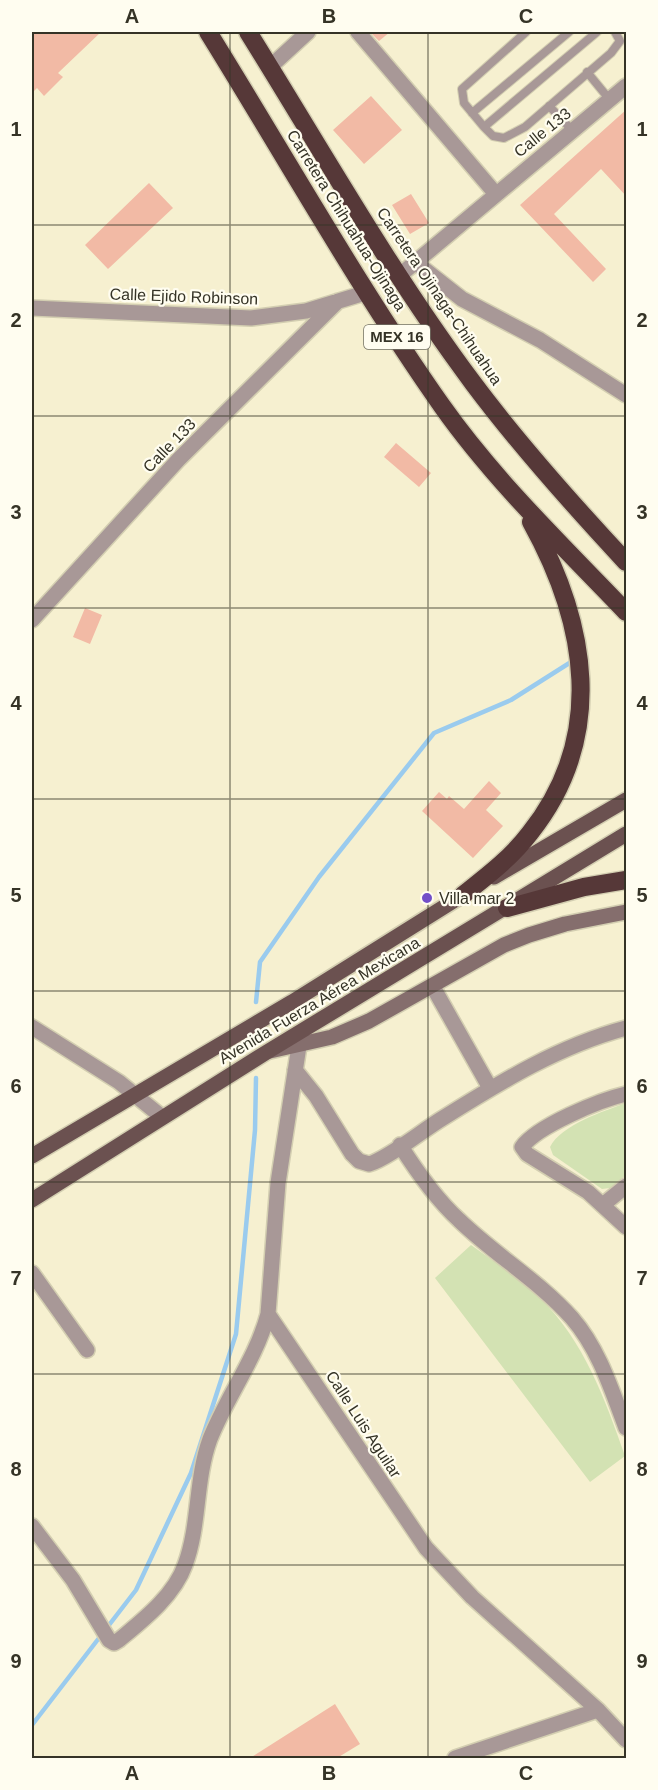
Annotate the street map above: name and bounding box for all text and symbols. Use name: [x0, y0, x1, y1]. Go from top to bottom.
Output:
text: A: [125, 5, 139, 27]
text: B: [322, 5, 336, 27]
text: C: [519, 5, 533, 27]
street label: Calle 133: [511, 104, 574, 160]
text: 1: [10, 118, 22, 140]
text: 1: [636, 118, 648, 140]
street label: Carretera Chihuahua-Ojinaga: [284, 127, 409, 314]
street label: Carretera Ojinaga-Chihuahua: [374, 205, 505, 388]
street label: Calle Ejido Robinson: [109, 285, 258, 308]
text: 2: [10, 309, 22, 331]
text: 2: [636, 309, 648, 331]
road number: MEX 16: [364, 325, 430, 349]
street label: Calle 133: [140, 415, 199, 476]
text: 3: [10, 501, 22, 523]
text: 3: [636, 501, 648, 523]
text: 4: [10, 692, 22, 714]
text: 4: [636, 692, 648, 714]
text: 5: [10, 884, 22, 906]
text: 5: [636, 884, 648, 906]
place label: Villa mar 2: [439, 890, 514, 907]
marker: Villa mar 2: [420, 891, 434, 905]
street label: Avenida Fuerza Aérea Mexicana: [216, 934, 423, 1067]
text: 6: [10, 1075, 22, 1097]
text: 6: [636, 1075, 648, 1097]
text: 7: [10, 1267, 22, 1289]
text: 7: [636, 1267, 648, 1289]
street label: Calle Luis Aguilar: [323, 1368, 405, 1481]
text: 8: [10, 1458, 22, 1480]
text: 8: [636, 1458, 648, 1480]
text: 9: [10, 1650, 22, 1672]
text: 9: [636, 1650, 648, 1672]
text: A: [125, 1762, 139, 1784]
text: B: [322, 1762, 336, 1784]
text: C: [519, 1762, 533, 1784]

